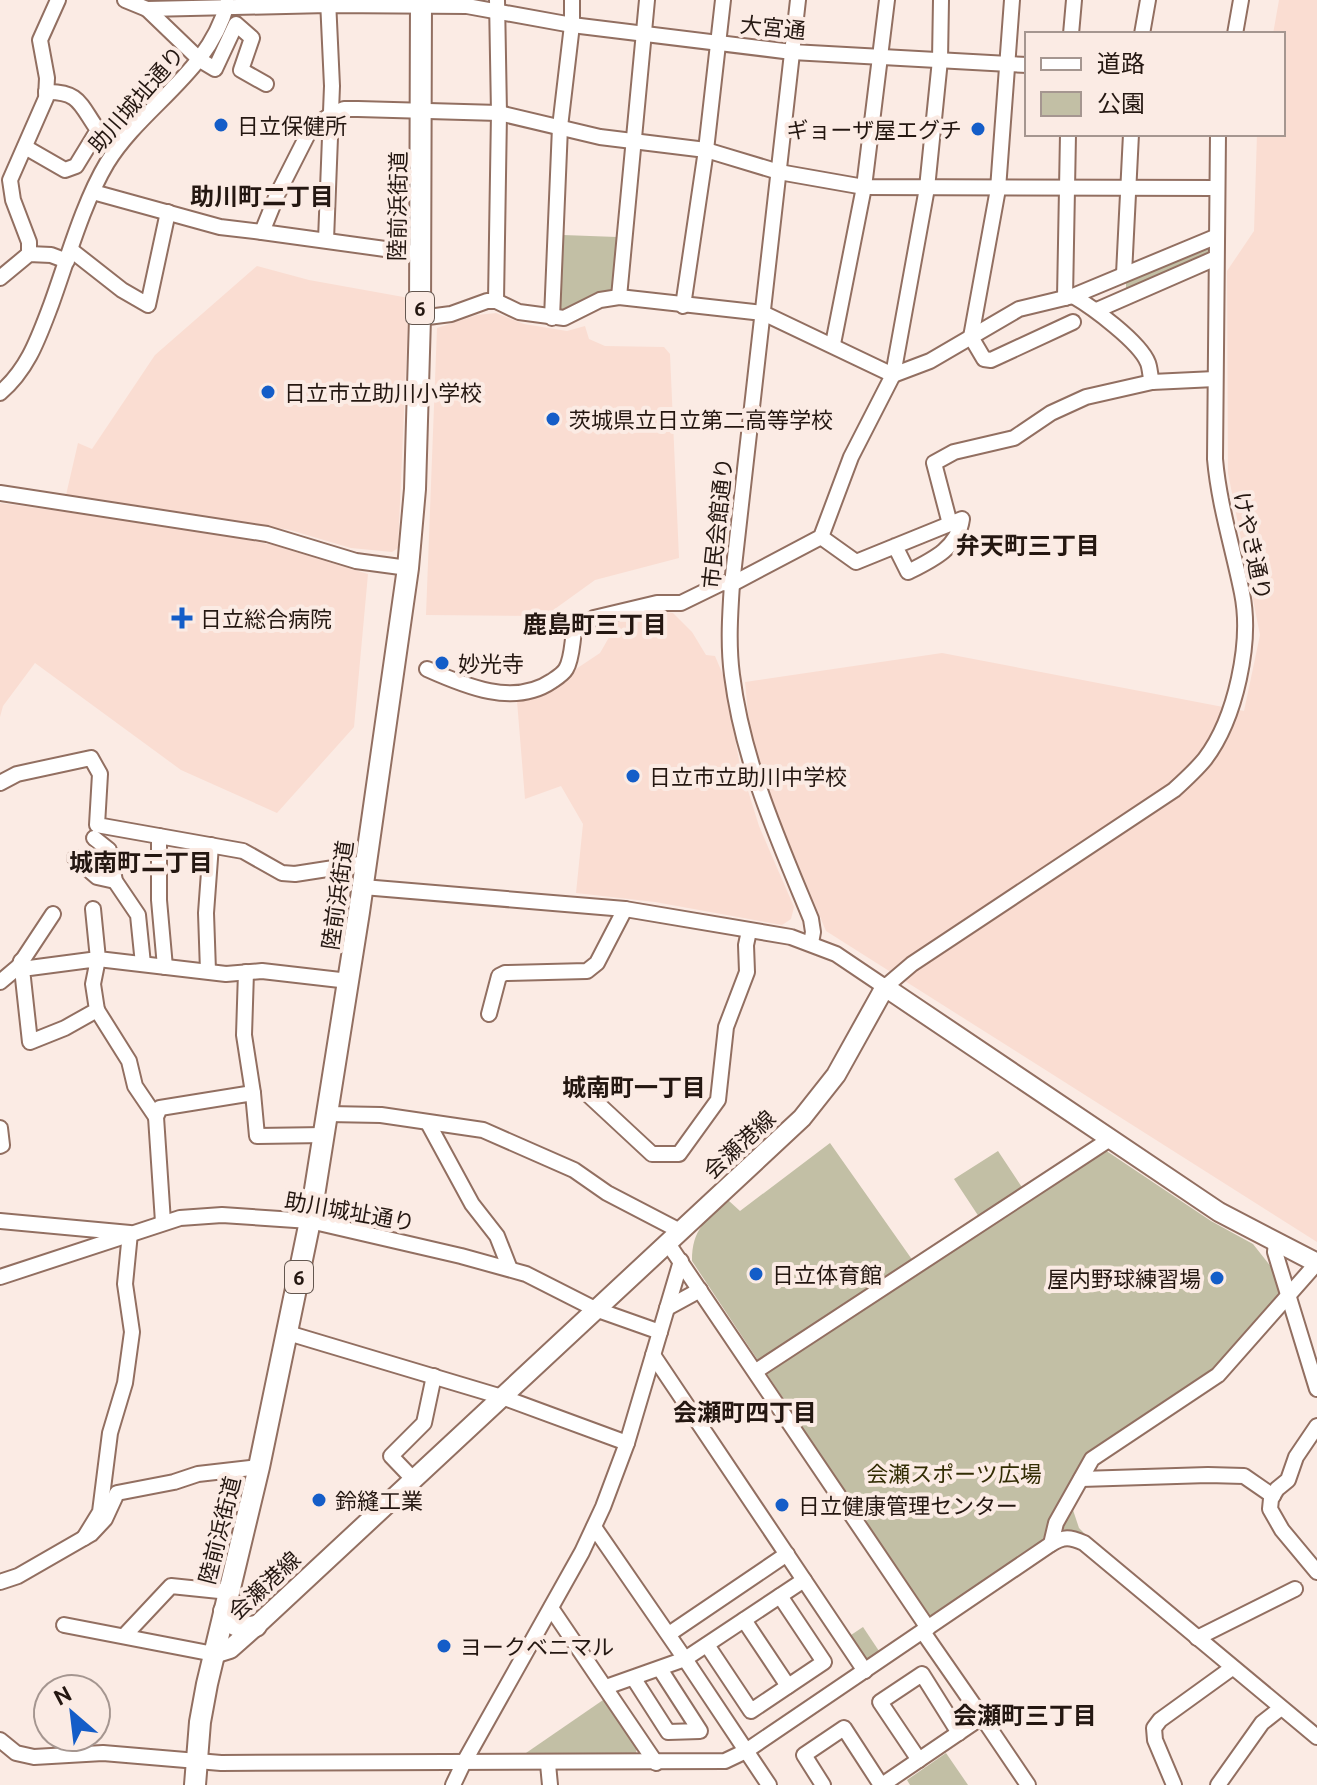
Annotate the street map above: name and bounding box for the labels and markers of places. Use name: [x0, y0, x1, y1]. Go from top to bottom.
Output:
place label: 日立保健所: [237, 113, 347, 138]
marker: 日立保健所: [212, 116, 230, 134]
place label: ギョーザ屋エグチ: [786, 117, 962, 142]
marker: ギョーザ屋エグチ: [969, 120, 987, 138]
place label: 日立市立助川小学校: [284, 380, 482, 405]
marker: 日立市立助川小学校: [259, 383, 277, 401]
place label: 茨城県立日立第二高等学校: [569, 407, 833, 432]
marker: 茨城県立日立第二高等学校: [544, 410, 562, 428]
place label: 日立総合病院: [200, 606, 332, 631]
marker: 日立総合病院: [171, 607, 193, 629]
place label: 妙光寺: [458, 651, 524, 676]
marker: 妙光寺: [433, 654, 451, 672]
place label: 日立市立助川中学校: [649, 764, 847, 789]
marker: 日立市立助川中学校: [624, 767, 642, 785]
place label: 日立体育館: [772, 1262, 882, 1287]
marker: 日立体育館: [747, 1265, 765, 1283]
place label: 屋内野球練習場: [1047, 1266, 1201, 1291]
marker: 屋内野球練習場: [1208, 1269, 1226, 1287]
place label: 鈴縫工業: [335, 1488, 423, 1513]
marker: 鈴縫工業: [310, 1491, 328, 1509]
place label: 日立健康管理センター: [798, 1493, 1018, 1518]
marker: 日立健康管理センター: [773, 1496, 791, 1514]
place label: ヨークベニマル: [460, 1634, 614, 1659]
marker: ヨークベニマル: [435, 1637, 453, 1655]

